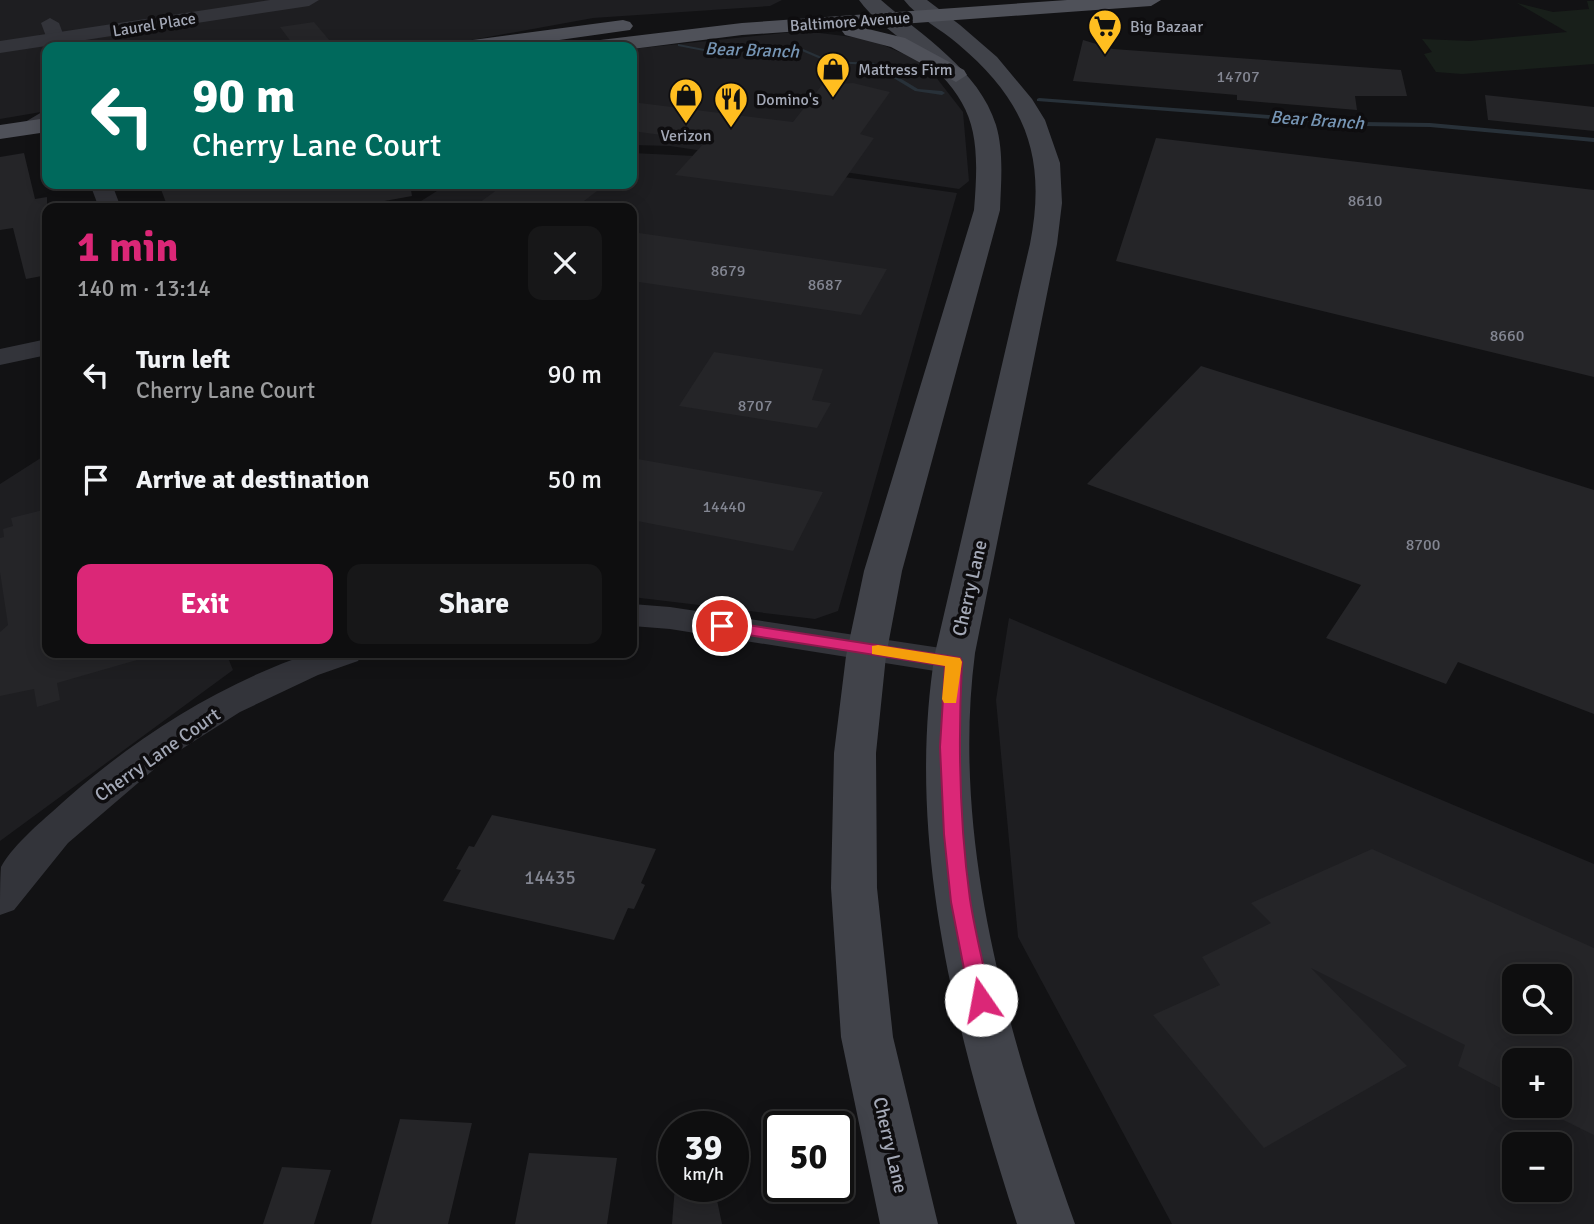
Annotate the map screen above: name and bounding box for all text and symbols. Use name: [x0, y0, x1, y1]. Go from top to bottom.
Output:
supermarket icon: Big Bazaar: [1086, 7, 1124, 56]
street label: Baltimore Avenue: [789, 8, 911, 36]
street label: Laurel Place: [111, 9, 197, 41]
place label: Big Bazaar: [1130, 17, 1203, 37]
water label: Bear Branch: [705, 37, 801, 63]
shop icon: Mattress Firm: [814, 50, 852, 99]
place label: Mattress Firm: [858, 60, 953, 80]
text: 90 m: [192, 66, 295, 126]
house number: 14707: [1216, 67, 1260, 87]
icon: left: [77, 70, 168, 161]
shop icon: Verizon: [667, 76, 705, 125]
restaurant icon: Domino's: [712, 80, 750, 129]
place label: Domino's: [756, 90, 819, 110]
water label: Bear Branch: [1269, 106, 1366, 134]
text: Cherry Lane Court: [192, 126, 441, 165]
place label: Verizon: [661, 126, 711, 146]
house number: 8610: [1348, 191, 1382, 211]
text: 1 min: [77, 222, 178, 273]
button: close: [528, 226, 602, 300]
house number: 8679: [711, 261, 745, 281]
text: 140 m · 13:14: [77, 274, 211, 303]
house number: 8687: [808, 275, 842, 295]
house number: 8660: [1490, 326, 1524, 346]
text: Turn left: [136, 344, 230, 376]
icon: left: [77, 356, 115, 394]
text: 90 m: [547, 359, 602, 391]
text: Cherry Lane Court: [136, 376, 315, 405]
house number: 8707: [738, 396, 772, 416]
icon: arrive: [77, 461, 115, 499]
text: Arrive at destination: [136, 464, 369, 496]
text: 50 m: [547, 464, 602, 496]
house number: 14440: [702, 497, 746, 517]
house number: 8700: [1406, 535, 1440, 555]
street label: Cherry Lane: [947, 538, 993, 639]
button: Exit: [77, 564, 333, 644]
button: Share: [347, 564, 602, 644]
pin: [692, 596, 752, 656]
icon: arrive: [703, 607, 741, 645]
street label: Cherry Lane Court: [90, 702, 225, 807]
house number: 14435: [524, 866, 576, 890]
position arrow: [944, 963, 1018, 1037]
map controls: [1502, 964, 1572, 1202]
button: search: [1502, 964, 1572, 1034]
button: +: [1502, 1048, 1572, 1118]
street label: Cherry Lane: [867, 1095, 913, 1196]
speed limit sign: 50: [763, 1111, 854, 1202]
text: 39: [685, 1126, 722, 1169]
button: −: [1502, 1132, 1572, 1202]
text: km/h: [683, 1163, 724, 1185]

